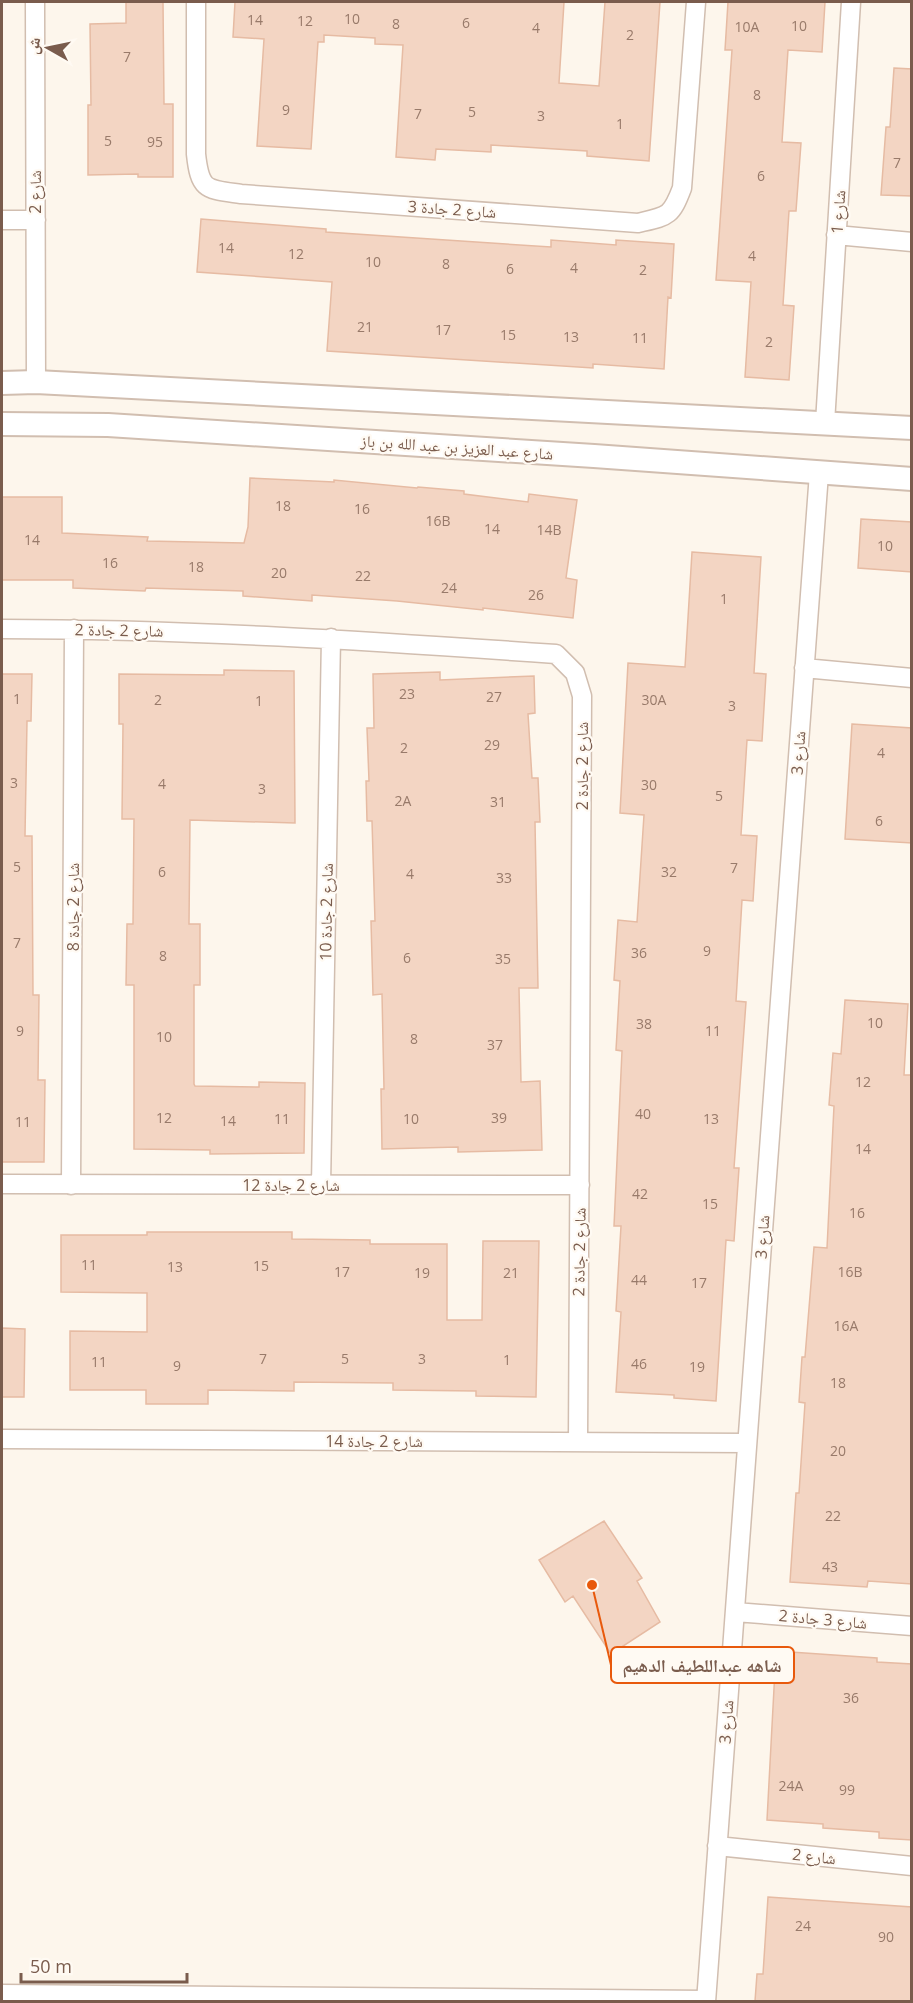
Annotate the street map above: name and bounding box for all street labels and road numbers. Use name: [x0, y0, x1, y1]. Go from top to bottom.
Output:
street label: شارع 2: [24, 170, 46, 214]
street label: شارع 1: [826, 189, 850, 235]
street label: شارع 2 جادة 3: [407, 195, 497, 223]
street label: شارع عبد العزيز بن عبد الله بن باز: [359, 429, 554, 465]
street label: شارع 2 جادة 2: [75, 618, 163, 642]
street label: شارع 2 جادة 2: [571, 722, 593, 810]
street label: شارع 3: [786, 730, 810, 776]
street label: شارع 2 جادة 8: [62, 863, 84, 951]
street label: شارع 2 جادة 10: [314, 863, 338, 961]
street label: شارع 2 جادة 12: [242, 1174, 340, 1196]
street label: شارع 2 جادة 2: [567, 1208, 591, 1296]
street label: شارع 3: [750, 1214, 774, 1260]
street label: شارع 2 جادة 14: [325, 1430, 423, 1452]
street label: شارع 3 جادة 2: [778, 1604, 868, 1634]
street label: شارع 3: [714, 1699, 738, 1745]
street label: شارع 2: [791, 1843, 837, 1869]

